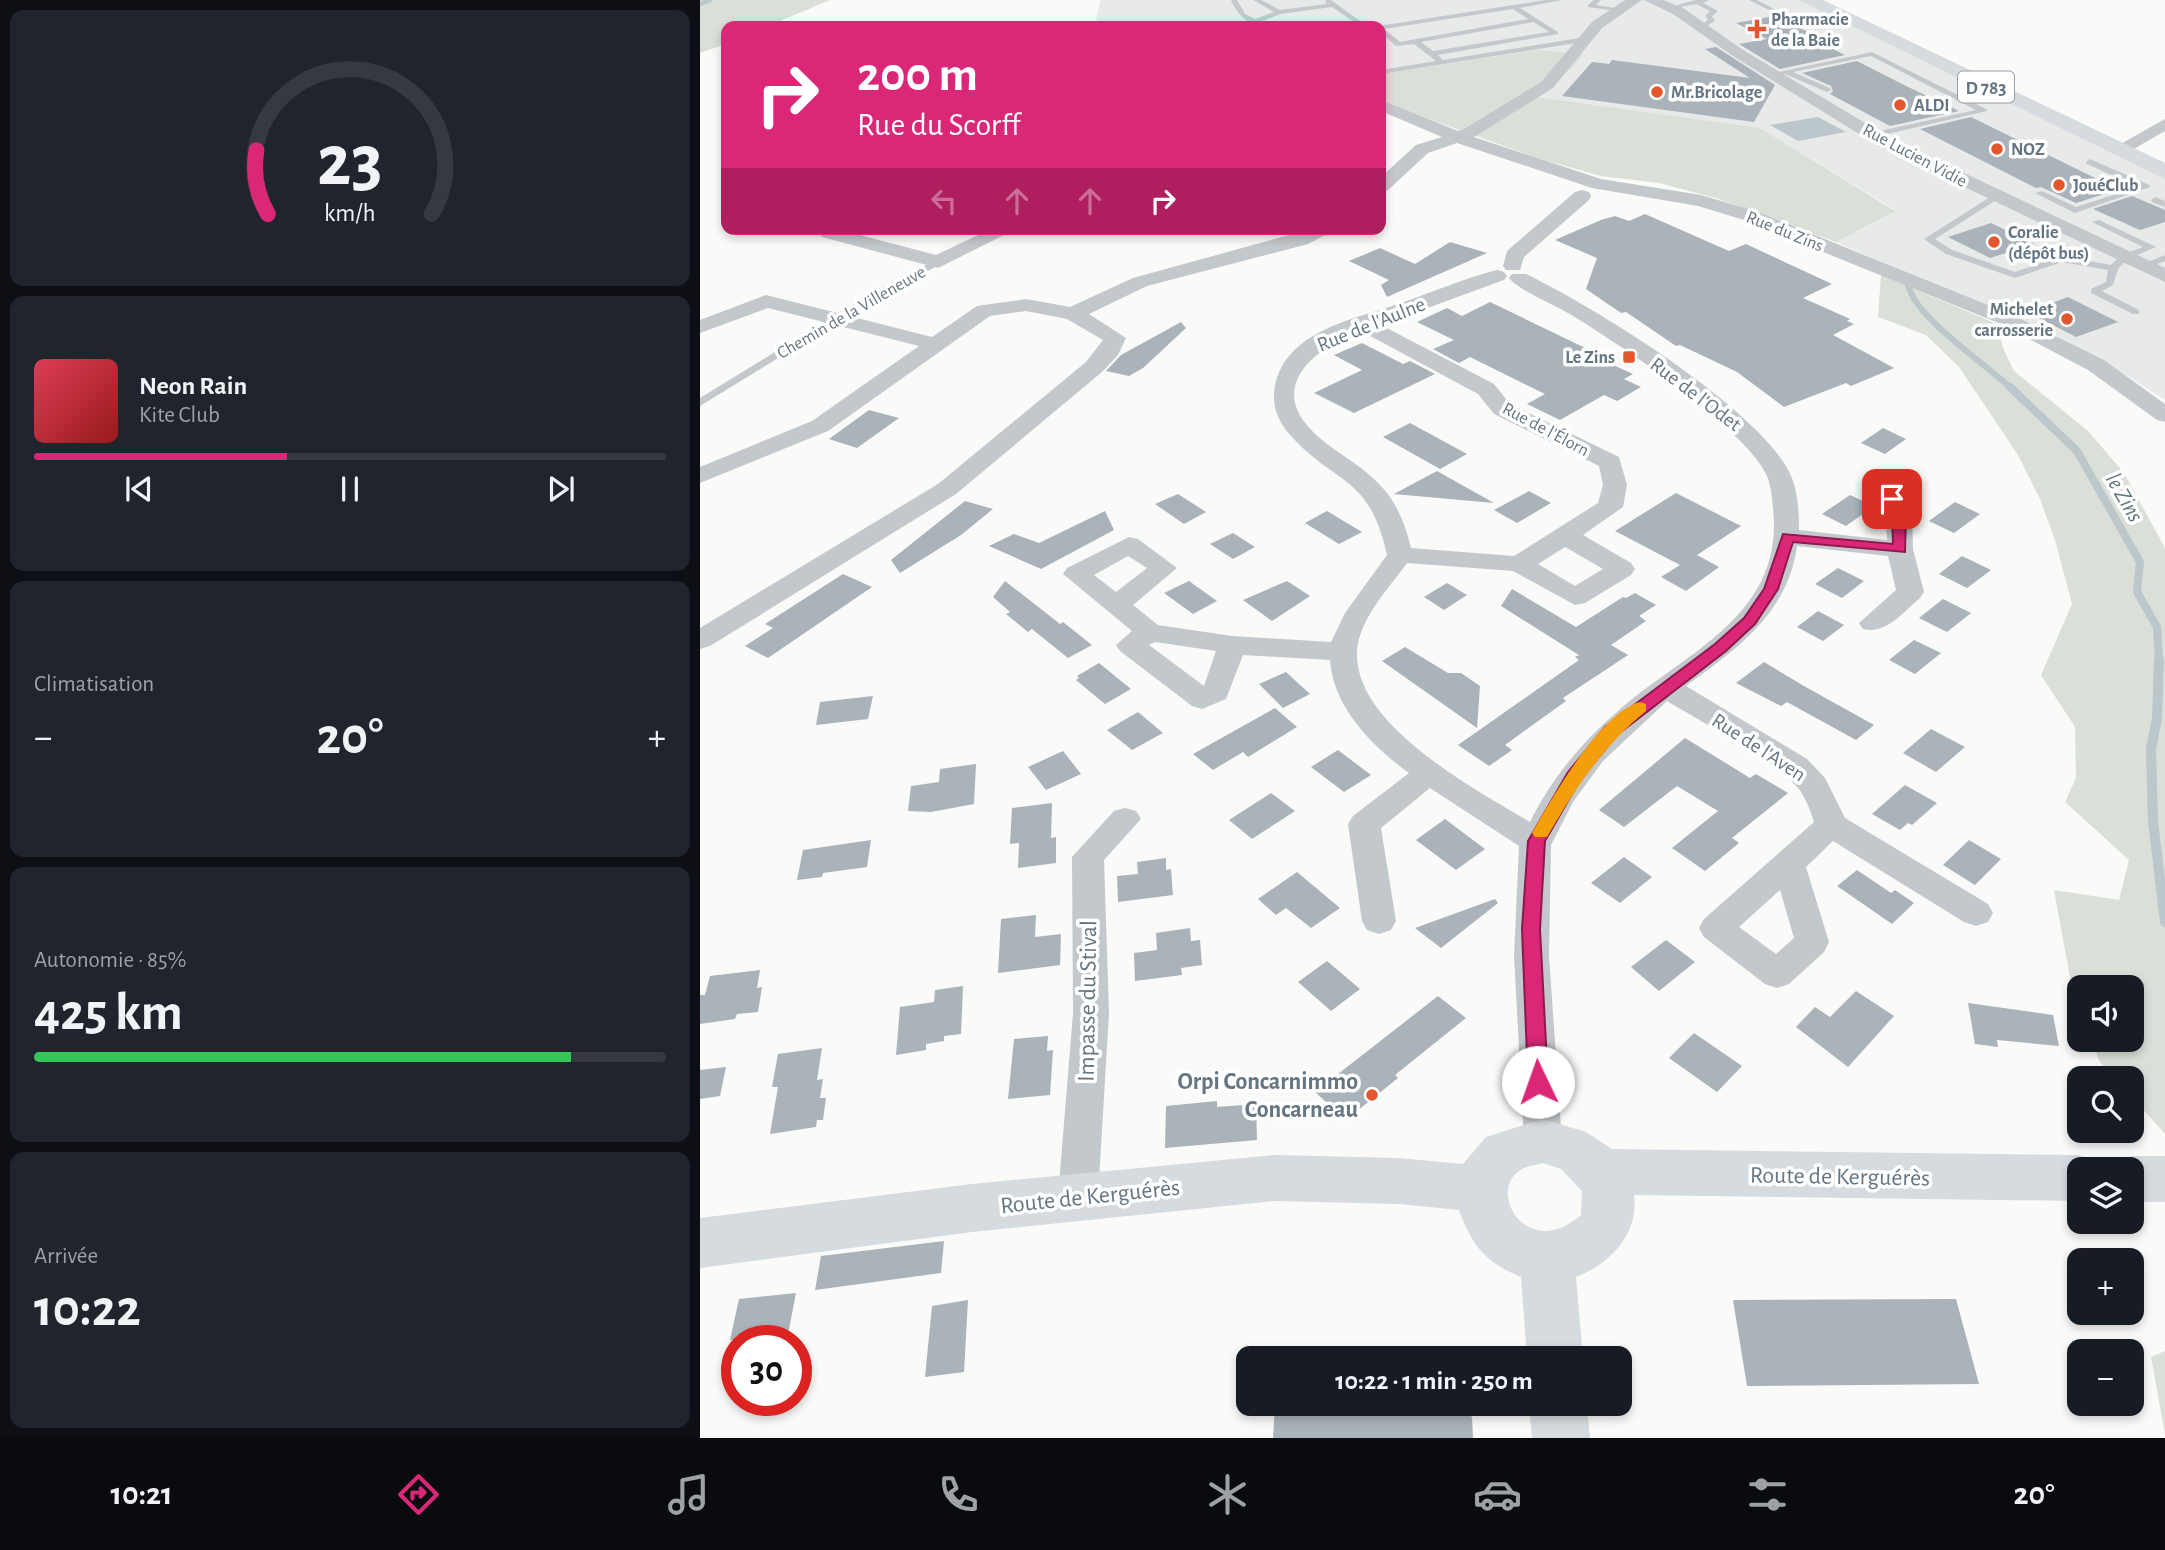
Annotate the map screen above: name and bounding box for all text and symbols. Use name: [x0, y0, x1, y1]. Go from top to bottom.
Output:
place label: Pharmacie de la Baie: [1771, 11, 1849, 50]
marker: Pharmacie de la Baie: [1749, 21, 1765, 37]
icon: right: [742, 49, 833, 140]
text: 200 m: [857, 51, 978, 100]
road number: D 783: [1958, 72, 2014, 102]
marker: Mr.Bricolage: [1649, 84, 1665, 100]
place label: Mr.Bricolage: [1671, 84, 1762, 102]
marker: ALDI: [1892, 97, 1908, 113]
place label: ALDI: [1914, 97, 1950, 115]
text: Rue du Scorff: [857, 109, 1021, 141]
street label: Rue Lucien Vidie: [1860, 121, 1970, 191]
text: 23: [317, 126, 383, 199]
marker: NOZ: [1989, 141, 2005, 157]
place label: NOZ: [2011, 141, 2045, 159]
marker: JouéClub: [2051, 177, 2067, 193]
place label: JouéClub: [2073, 177, 2138, 195]
icon: left: [925, 182, 963, 220]
icon: ahead: [998, 182, 1036, 220]
icon: ahead: [1071, 182, 1109, 220]
icon: right: [1144, 182, 1182, 220]
text: km/h: [324, 201, 376, 226]
street label: Rue du Zins: [1744, 208, 1826, 256]
place label: Coralie (dépôt bus): [2008, 224, 2089, 263]
marker: Coralie (dépôt bus): [1986, 234, 2002, 250]
street label: Chemin de la Villeneuve: [774, 263, 929, 363]
street label: Rue de l'Aulne: [1314, 293, 1428, 356]
place label: Michelet carrosserie: [1975, 301, 2053, 340]
marker: Michelet carrosserie: [2059, 311, 2075, 327]
place label: Le Zins: [1565, 349, 1615, 367]
marker: Le Zins: [1621, 349, 1637, 365]
street label: Rue de l'Odet: [1646, 354, 1745, 435]
text: Neon Rain: [139, 373, 247, 399]
street label: Rue de l'Élorn: [1499, 397, 1593, 460]
text: Kite Club: [139, 404, 220, 427]
pin: [1862, 469, 1922, 529]
water label: le Zins: [2101, 469, 2147, 526]
icon: previous: [120, 470, 158, 508]
icon: pause: [331, 470, 369, 508]
icon: next: [542, 470, 580, 508]
icon: arrive: [1873, 480, 1911, 518]
text: Climatisation: [34, 673, 154, 696]
street label: Rue de l'Aven: [1708, 709, 1809, 785]
text: 20°: [317, 711, 383, 763]
text: −: [34, 719, 52, 757]
text: +: [648, 719, 666, 757]
street label: Impasse du Stival: [1075, 920, 1101, 1082]
text: Autonomie · 85%: [34, 949, 186, 972]
map controls: [2067, 975, 2144, 1416]
button: sound: [2067, 975, 2144, 1052]
text: 425 km: [34, 987, 183, 1039]
position arrow: [1501, 1045, 1575, 1119]
button: search: [2067, 1066, 2144, 1143]
place label: Orpi Concarnimmo Concarneau: [1177, 1070, 1358, 1122]
marker: Orpi Concarnimmo Concarneau: [1364, 1087, 1380, 1103]
button: layers: [2067, 1157, 2144, 1234]
street label: Route de Kerguérès: [1750, 1163, 1930, 1191]
street label: Route de Kerguérès: [999, 1176, 1181, 1218]
text: Arrivée: [34, 1245, 98, 1268]
button: +: [2067, 1248, 2144, 1325]
text: 10:22: [34, 1283, 141, 1335]
speed limit sign: 30: [721, 1325, 812, 1416]
button: −: [2067, 1339, 2144, 1416]
text: 10:22 · 1 min · 250 m: [1335, 1368, 1533, 1394]
icon: directions: [394, 1470, 443, 1519]
icon: music: [664, 1470, 713, 1519]
icon: phone: [934, 1470, 983, 1519]
icon: climate: [1203, 1470, 1252, 1519]
icon: car: [1473, 1470, 1522, 1519]
icon: filters: [1743, 1470, 1792, 1519]
text: 10:21: [110, 1478, 173, 1510]
text: 20°: [2013, 1478, 2055, 1510]

